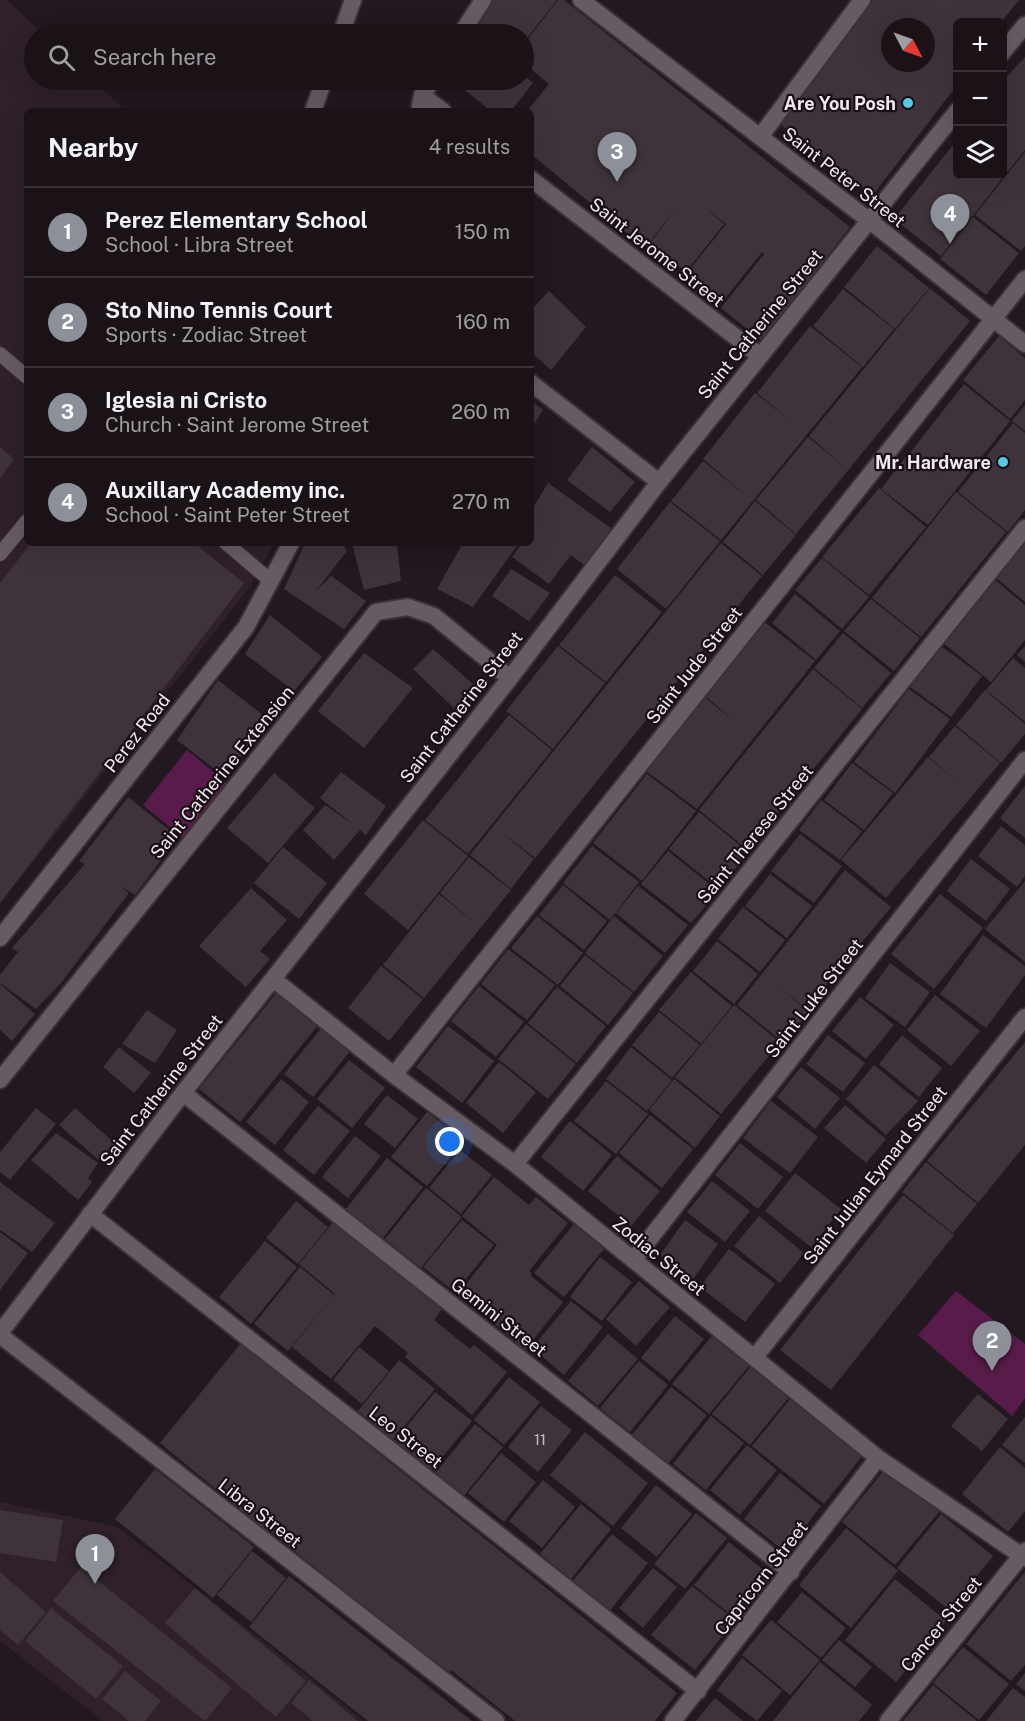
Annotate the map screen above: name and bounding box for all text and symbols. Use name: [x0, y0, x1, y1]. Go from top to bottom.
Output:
north arrow: [881, 18, 935, 72]
map controls: [953, 18, 1007, 180]
button: +: [953, 18, 1007, 72]
search box: [24, 24, 534, 90]
icon: search: [45, 41, 78, 74]
text: Search here: [93, 44, 217, 70]
button: −: [953, 72, 1007, 126]
place label: Are You Posh: [784, 93, 896, 114]
marker: Are You Posh: [901, 96, 915, 110]
street label: Saint Peter Street: [778, 123, 910, 231]
button: layers: [953, 126, 1007, 180]
text: Nearby: [48, 132, 138, 163]
pin: 3: [598, 132, 636, 182]
text: 4 results: [429, 135, 510, 159]
street label: Saint Jerome Street: [586, 193, 728, 311]
pin: 4: [930, 194, 970, 244]
text: Perez Elementary School: [105, 207, 368, 233]
text: 1: [63, 220, 72, 244]
text: 150 m: [455, 220, 510, 244]
text: School · Libra Street: [105, 233, 294, 257]
street label: Saint Catherine Street: [693, 245, 827, 403]
text: Sto Nino Tennis Court: [105, 297, 333, 323]
text: 2: [61, 310, 74, 334]
text: 160 m: [455, 310, 510, 334]
text: Sports · Zodiac Street: [105, 323, 307, 347]
text: Iglesia ni Cristo: [105, 387, 267, 413]
text: 3: [61, 400, 74, 424]
text: 260 m: [451, 400, 510, 424]
text: Church · Saint Jerome Street: [105, 413, 369, 437]
place label: Mr. Hardware: [875, 452, 991, 473]
marker: Mr. Hardware: [996, 455, 1010, 469]
text: Auxillary Academy inc.: [105, 477, 345, 503]
text: 4: [61, 490, 74, 514]
text: 270 m: [452, 490, 510, 514]
text: School · Saint Peter Street: [105, 503, 350, 527]
street label: Saint Jude Street: [642, 602, 746, 728]
street label: Saint Catherine Street: [395, 627, 527, 787]
street label: Saint Catherine Extension: [146, 682, 298, 862]
street label: Perez Road: [100, 689, 174, 777]
street label: Saint Therese Street: [693, 760, 817, 908]
street label: Saint Luke Street: [761, 934, 867, 1062]
street label: Saint Catherine Street: [95, 1010, 227, 1170]
street label: Saint Julian Eymard Street: [799, 1082, 951, 1268]
your location: [435, 1127, 464, 1156]
street label: Zodiac Street: [608, 1212, 710, 1300]
street label: Gemini Street: [447, 1273, 551, 1361]
pin: 2: [972, 1322, 1012, 1371]
street label: Leo Street: [365, 1402, 447, 1472]
house number: 11: [534, 1431, 546, 1448]
street label: Libra Street: [214, 1474, 306, 1552]
street label: Capricorn Street: [710, 1517, 812, 1639]
pin: 1: [76, 1534, 115, 1584]
street label: Cancer Street: [896, 1572, 986, 1676]

